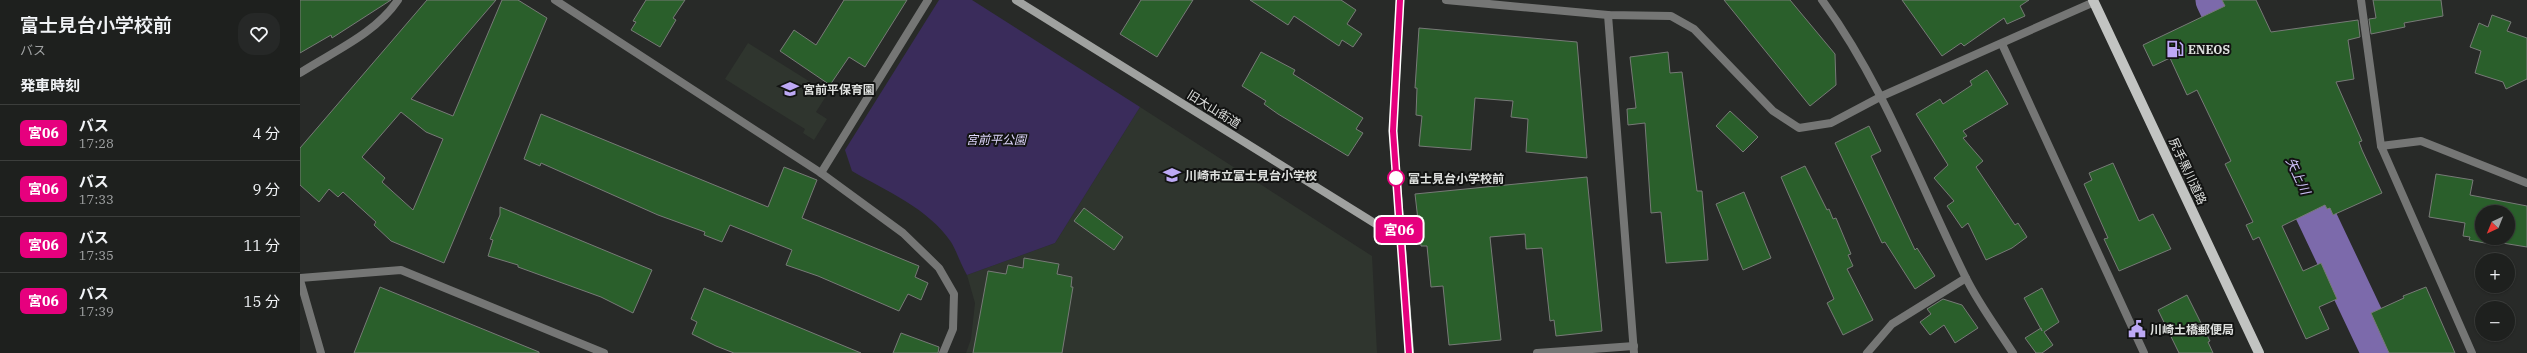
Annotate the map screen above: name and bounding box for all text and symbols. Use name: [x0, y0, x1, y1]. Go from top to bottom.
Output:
text: 富士見台小学校前: [20, 13, 172, 37]
button: heart: [238, 13, 280, 55]
fuel station icon: ENEOS: [2165, 39, 2185, 59]
text: バス: [20, 42, 46, 59]
place label: ENEOS: [2188, 42, 2230, 57]
text: 発車時刻: [20, 76, 80, 95]
school or university icon: 宮前平保育園: [780, 79, 800, 99]
place label: 宮前平保育園: [803, 82, 875, 97]
street label: 旧大山街道: [1185, 87, 1243, 131]
text: バス: [79, 116, 109, 135]
text: 宮06: [28, 124, 59, 142]
text: 4 分: [253, 124, 280, 143]
park label: 宮前平公園: [966, 132, 1028, 147]
text: 17:28: [79, 135, 114, 152]
street label: 尻手黒川道路: [2166, 135, 2210, 207]
water label: 矢上川: [2282, 155, 2315, 199]
school or university icon: 川崎市立富士見台小学校: [1162, 165, 1182, 185]
place label: 川崎市立富士見台小学校: [1185, 168, 1317, 183]
marker: 富士見台小学校前: [1387, 169, 1405, 187]
place label: 富士見台小学校前: [1408, 171, 1504, 186]
text: バス: [79, 172, 109, 191]
text: 宮06: [28, 180, 59, 198]
text: 9 分: [253, 180, 280, 199]
text: 17:33: [79, 191, 114, 208]
north arrow: [2475, 205, 2515, 245]
map controls: [2475, 205, 2515, 341]
line badge: 宮06: [1376, 217, 1422, 243]
text: 宮06: [1384, 221, 1414, 239]
text: バス: [79, 228, 109, 247]
text: 宮06: [28, 236, 59, 254]
text: 11 分: [244, 236, 280, 255]
text: 17:35: [79, 247, 114, 264]
button: +: [2475, 253, 2515, 293]
text: バス: [79, 284, 109, 303]
text: 宮06: [28, 292, 59, 310]
text: 15 分: [244, 292, 280, 311]
button: −: [2475, 301, 2515, 341]
text: 17:39: [79, 303, 114, 320]
public building icon: 川崎土橋郵便局: [2127, 319, 2147, 339]
place label: 川崎土橋郵便局: [2150, 322, 2234, 337]

